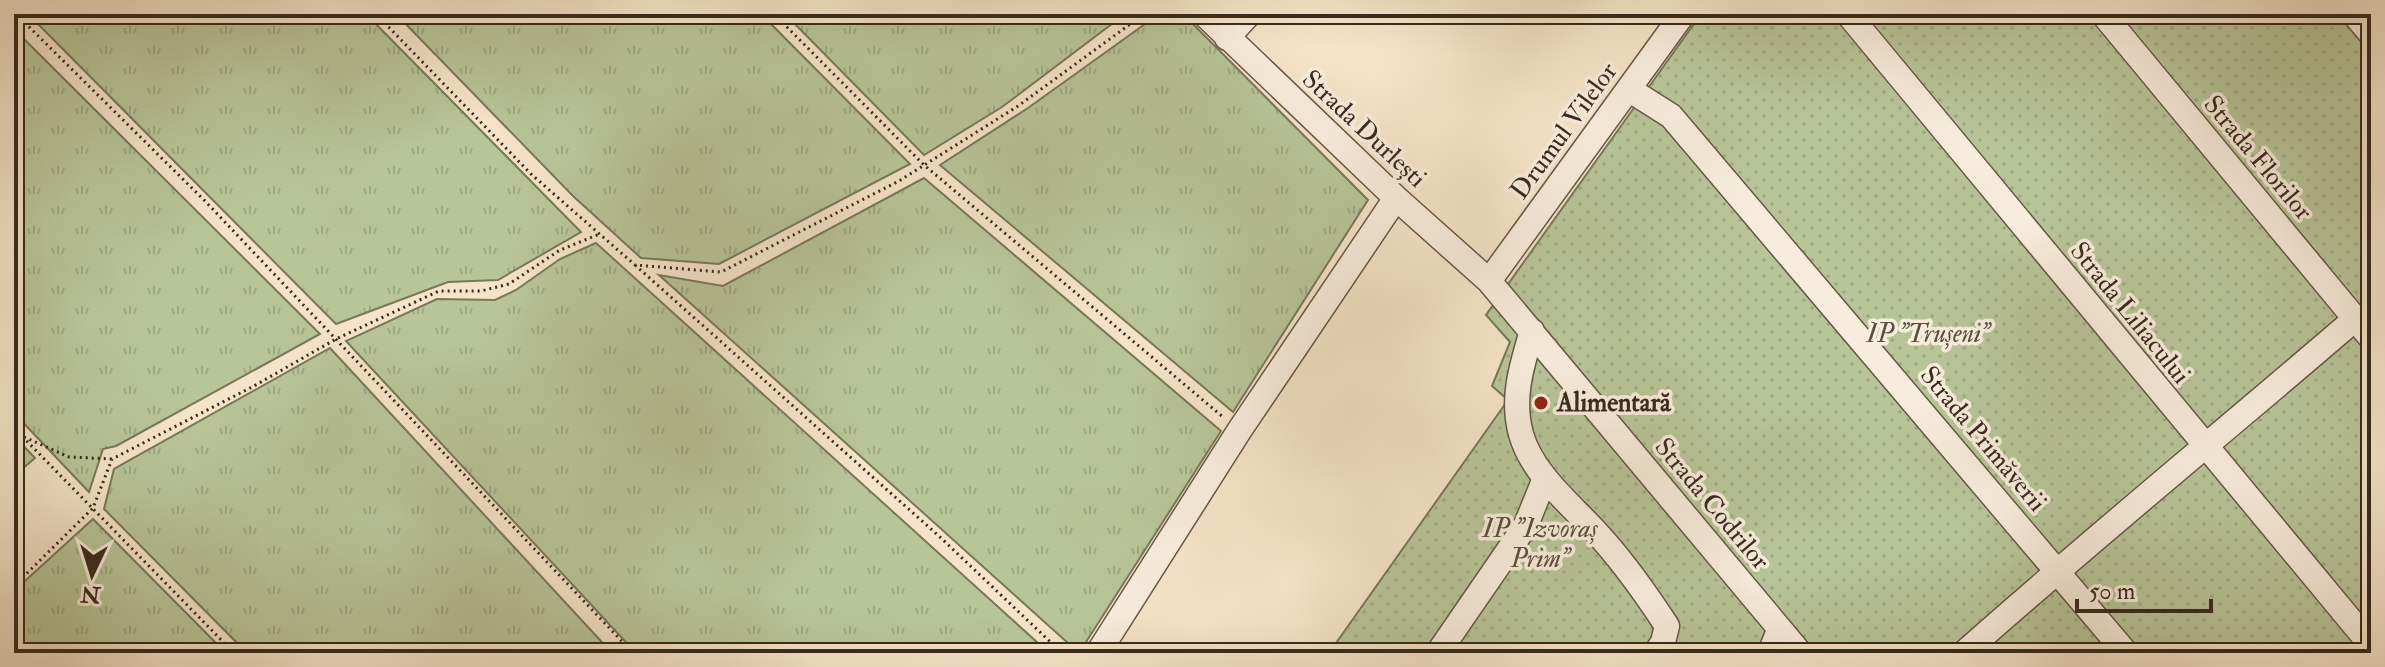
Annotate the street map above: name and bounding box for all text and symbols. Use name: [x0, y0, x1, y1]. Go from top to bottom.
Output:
street label: Drumul Vilelor: [1504, 56, 1625, 206]
street label: Strada Durlești: [1295, 63, 1433, 195]
street label: Strada Florilor: [2197, 89, 2320, 227]
street label: Strada Liliacului: [2063, 236, 2197, 390]
park label: IP "Trușeni": [1864, 318, 1993, 350]
street label: Strada Primăverii: [1913, 360, 2053, 518]
place label: Alimentară: [1556, 387, 1672, 419]
marker: Alimentară: [1532, 394, 1550, 412]
street label: Strada Codrilor: [1648, 432, 1776, 577]
park label: IP "Izvoraș Prim": [1480, 513, 1598, 575]
north arrow: [52, 535, 132, 615]
scale bar: [2077, 563, 2211, 613]
text: 50 m: [2089, 576, 2136, 607]
text: N: [80, 579, 102, 609]

